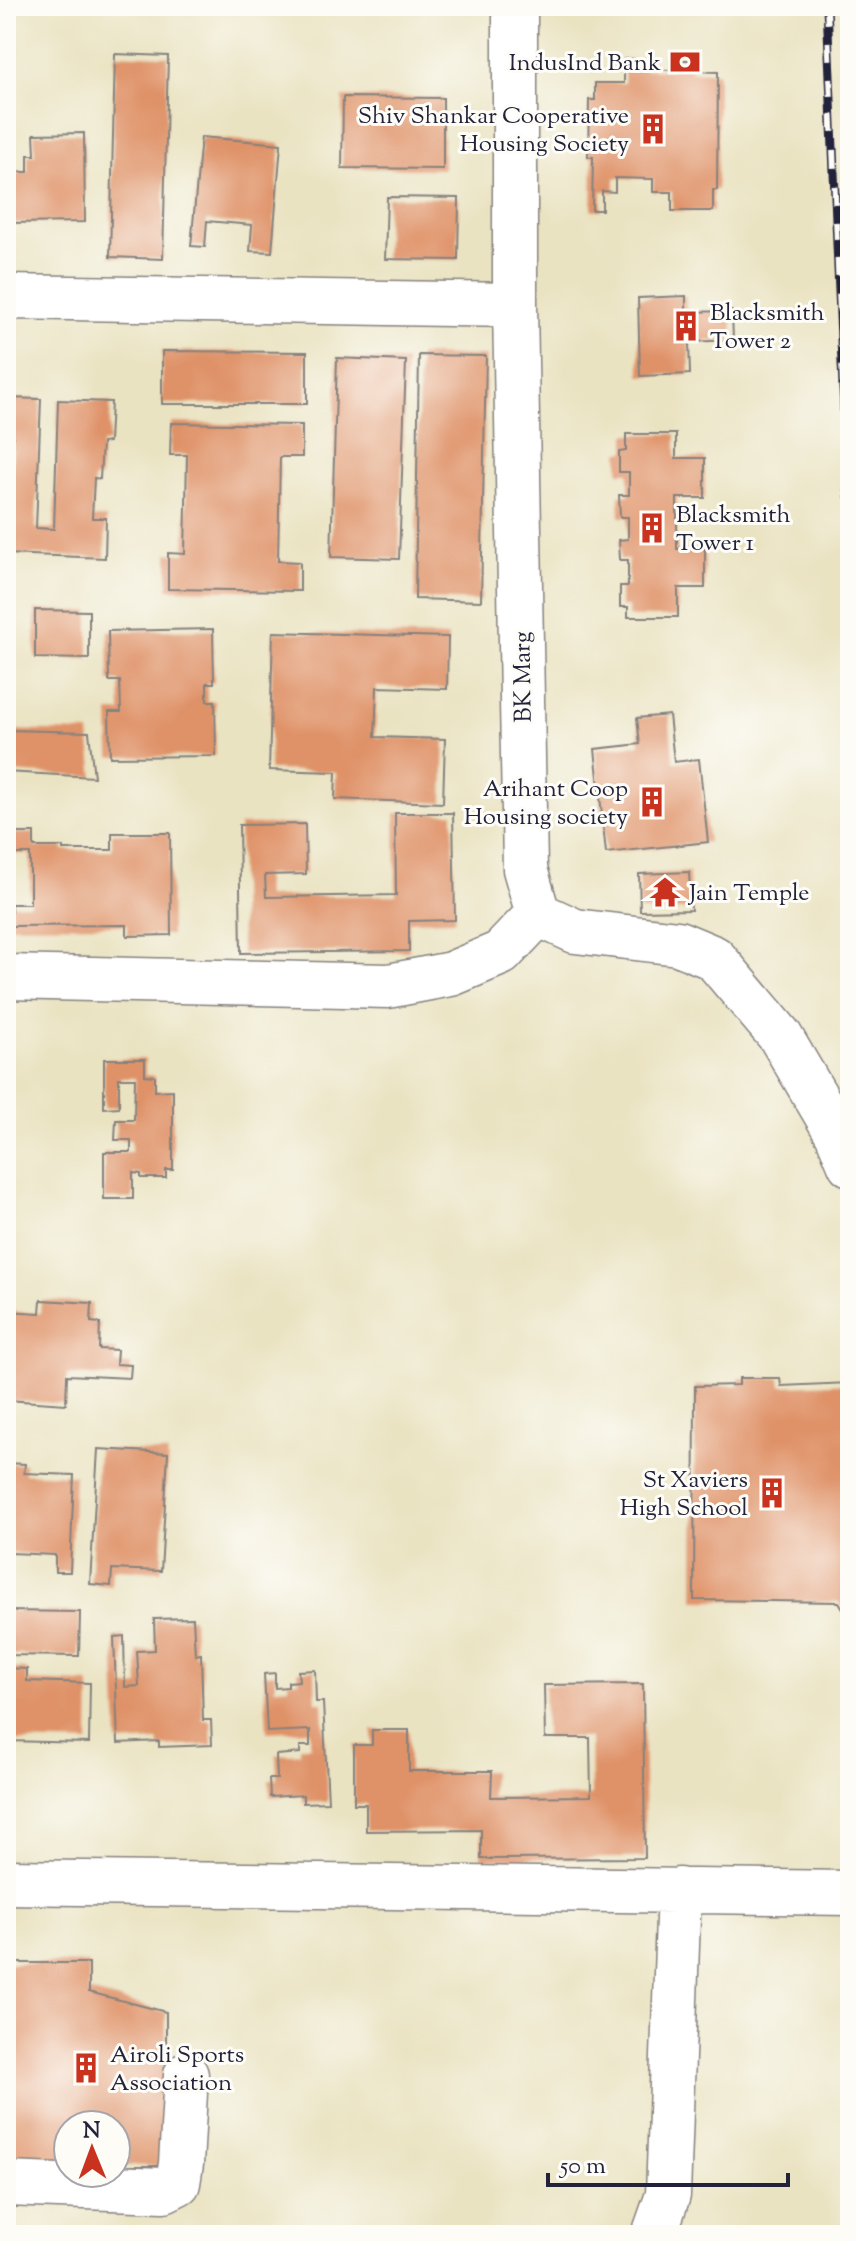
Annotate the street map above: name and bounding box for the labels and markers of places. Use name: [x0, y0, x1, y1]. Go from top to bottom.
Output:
bank icon: IndusInd Bank: [668, 45, 702, 79]
place label: IndusInd Bank: [509, 47, 661, 81]
place label: Shiv Shankar Cooperative Housing Society: [358, 100, 629, 162]
building icon: Shiv Shankar Cooperative Housing Society: [636, 112, 670, 146]
place label: Blacksmith Tower 2: [710, 297, 825, 359]
building icon: Blacksmith Tower 2: [669, 309, 703, 343]
place label: Blacksmith Tower 1: [676, 499, 791, 561]
building icon: Blacksmith Tower 1: [635, 511, 669, 545]
place label: Arihant Coop Housing society: [464, 773, 628, 835]
building icon: Arihant Coop Housing society: [635, 785, 669, 819]
temple icon: Jain Temple: [648, 875, 682, 909]
place label: Jain Temple: [687, 877, 810, 911]
place label: St Xaviers High School: [620, 1464, 748, 1526]
building icon: St Xaviers High School: [755, 1476, 789, 1510]
place label: Airoli Sports Association: [110, 2039, 244, 2101]
building icon: Airoli Sports Association: [69, 2051, 103, 2085]

